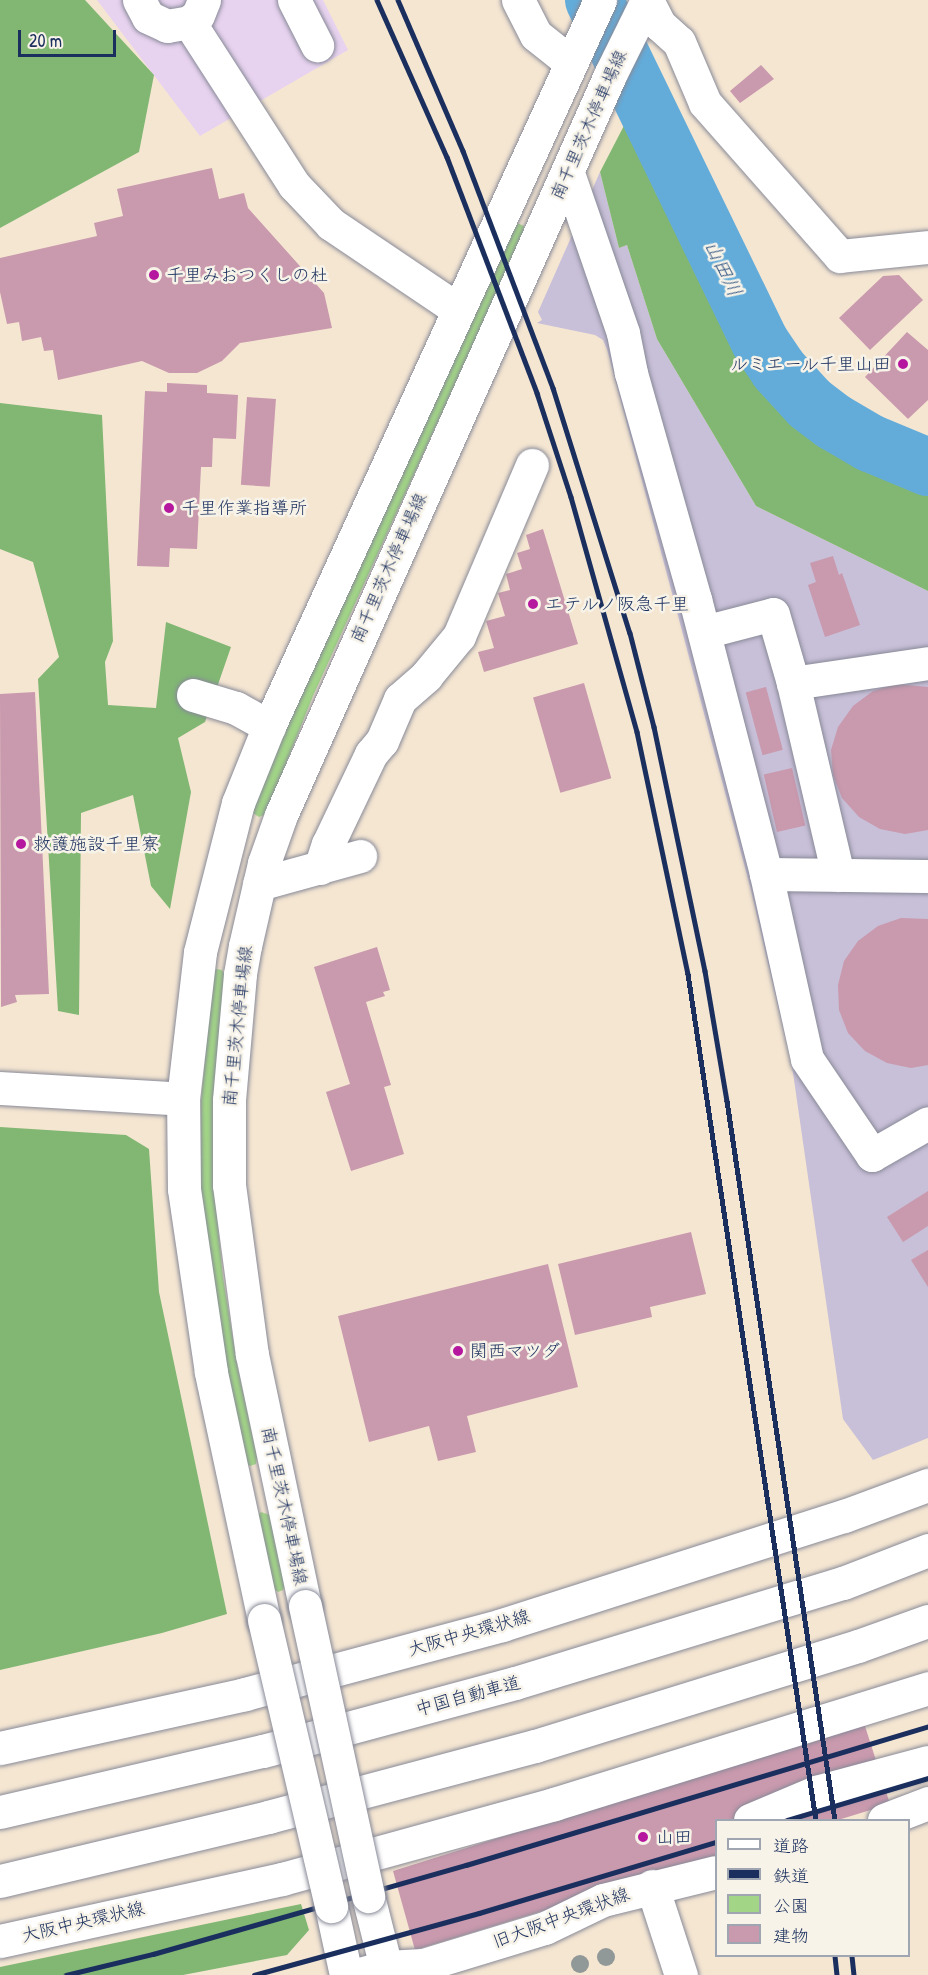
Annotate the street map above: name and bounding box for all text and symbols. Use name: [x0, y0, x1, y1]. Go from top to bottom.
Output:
scale bar: [21, 18, 118, 56]
text: 20 m: [29, 28, 62, 53]
street label: 南千里茨木停車場線: [546, 47, 632, 203]
water label: 山田川: [700, 236, 748, 300]
place label: 千里みおつくしの杜: [166, 264, 328, 286]
marker: 千里みおつくしの杜: [147, 268, 161, 282]
place label: ルミエール千里山田: [729, 353, 891, 375]
marker: ルミエール千里山田: [896, 357, 910, 371]
street label: 南千里茨木停車場線: [346, 490, 432, 646]
place label: 千里作業指導所: [181, 497, 307, 519]
marker: 千里作業指導所: [162, 501, 176, 515]
place label: エテルノ阪急千里: [545, 593, 689, 615]
marker: エテルノ阪急千里: [526, 597, 540, 611]
place label: 救護施設千里寮: [33, 833, 159, 855]
marker: 救護施設千里寮: [14, 837, 28, 851]
street label: 南千里茨木停車場線: [219, 944, 257, 1108]
place label: 関西マツダ: [470, 1340, 560, 1362]
marker: 関西マツダ: [451, 1344, 465, 1358]
street label: 南千里茨木停車場線: [257, 1425, 311, 1587]
street label: 大阪中央環状線: [405, 1605, 533, 1661]
street label: 中国自動車道: [413, 1672, 523, 1720]
legend: [715, 1819, 910, 1957]
place label: 山田: [656, 1826, 692, 1848]
marker: 山田: [634, 1828, 652, 1846]
text: 道路: [773, 1833, 809, 1858]
text: 鉄道: [773, 1863, 809, 1888]
street label: 旧大阪中央環状線: [490, 1883, 632, 1953]
text: 公園: [773, 1893, 809, 1918]
street label: 大阪中央環状線: [19, 1897, 147, 1947]
text: 建物: [773, 1923, 809, 1948]

